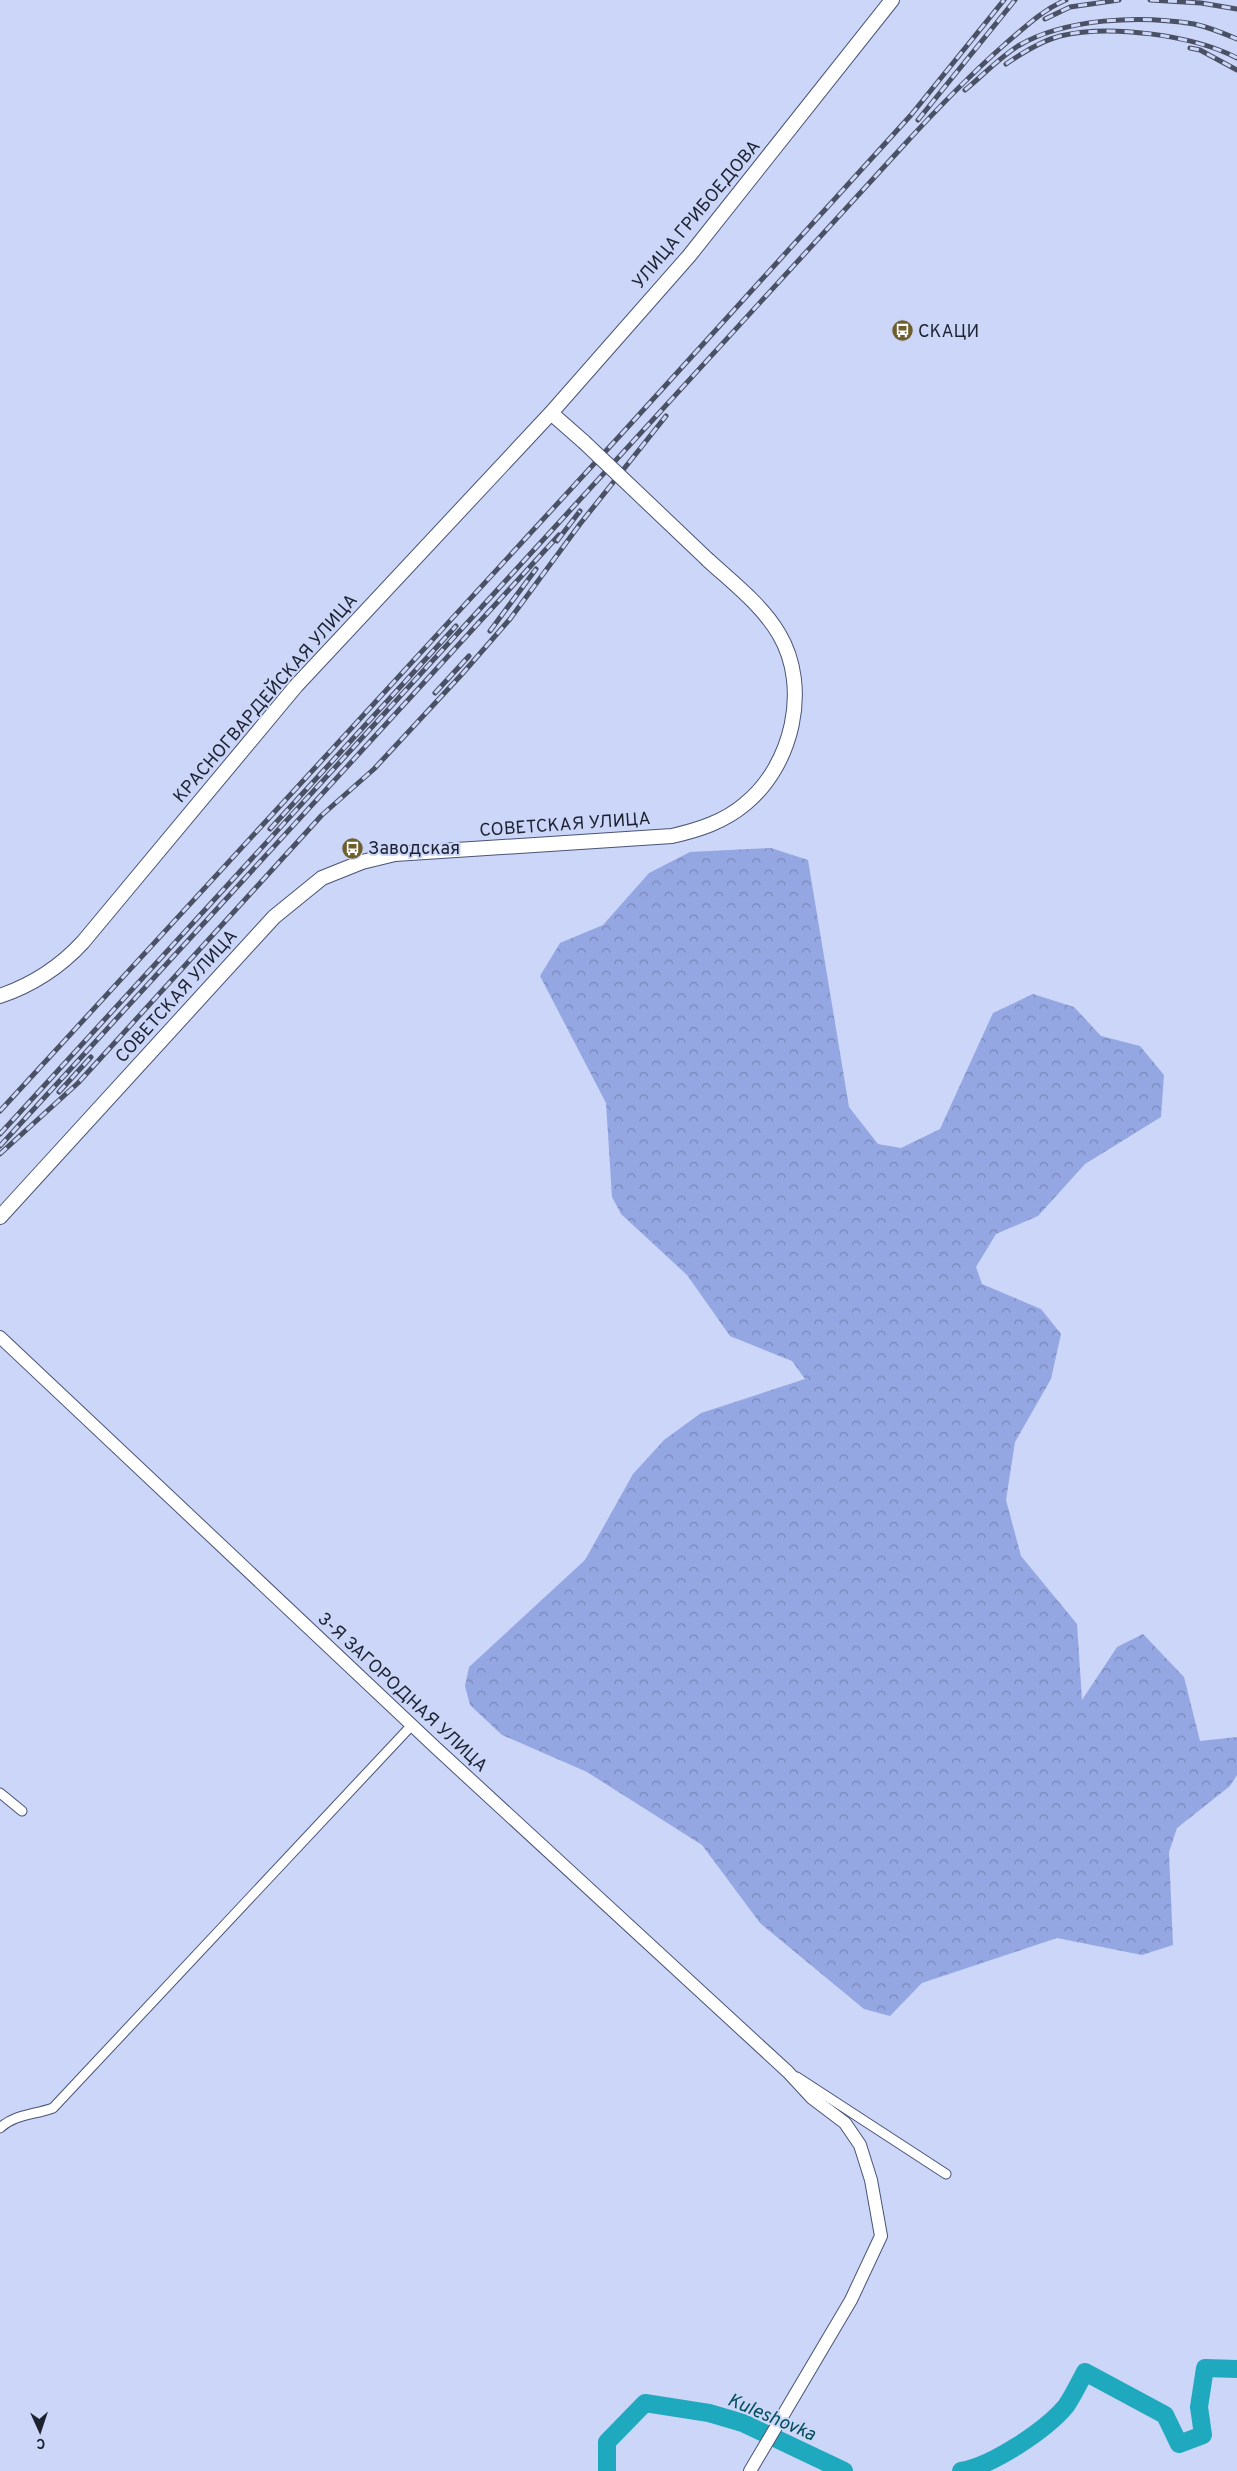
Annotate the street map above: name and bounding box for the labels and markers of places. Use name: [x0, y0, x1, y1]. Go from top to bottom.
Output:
bus stop icon: СКАЦИ: [890, 319, 914, 343]
place label: СКАЦИ: [918, 321, 979, 344]
bus stop icon: Заводская: [340, 836, 364, 860]
place label: Заводская: [368, 838, 460, 861]

